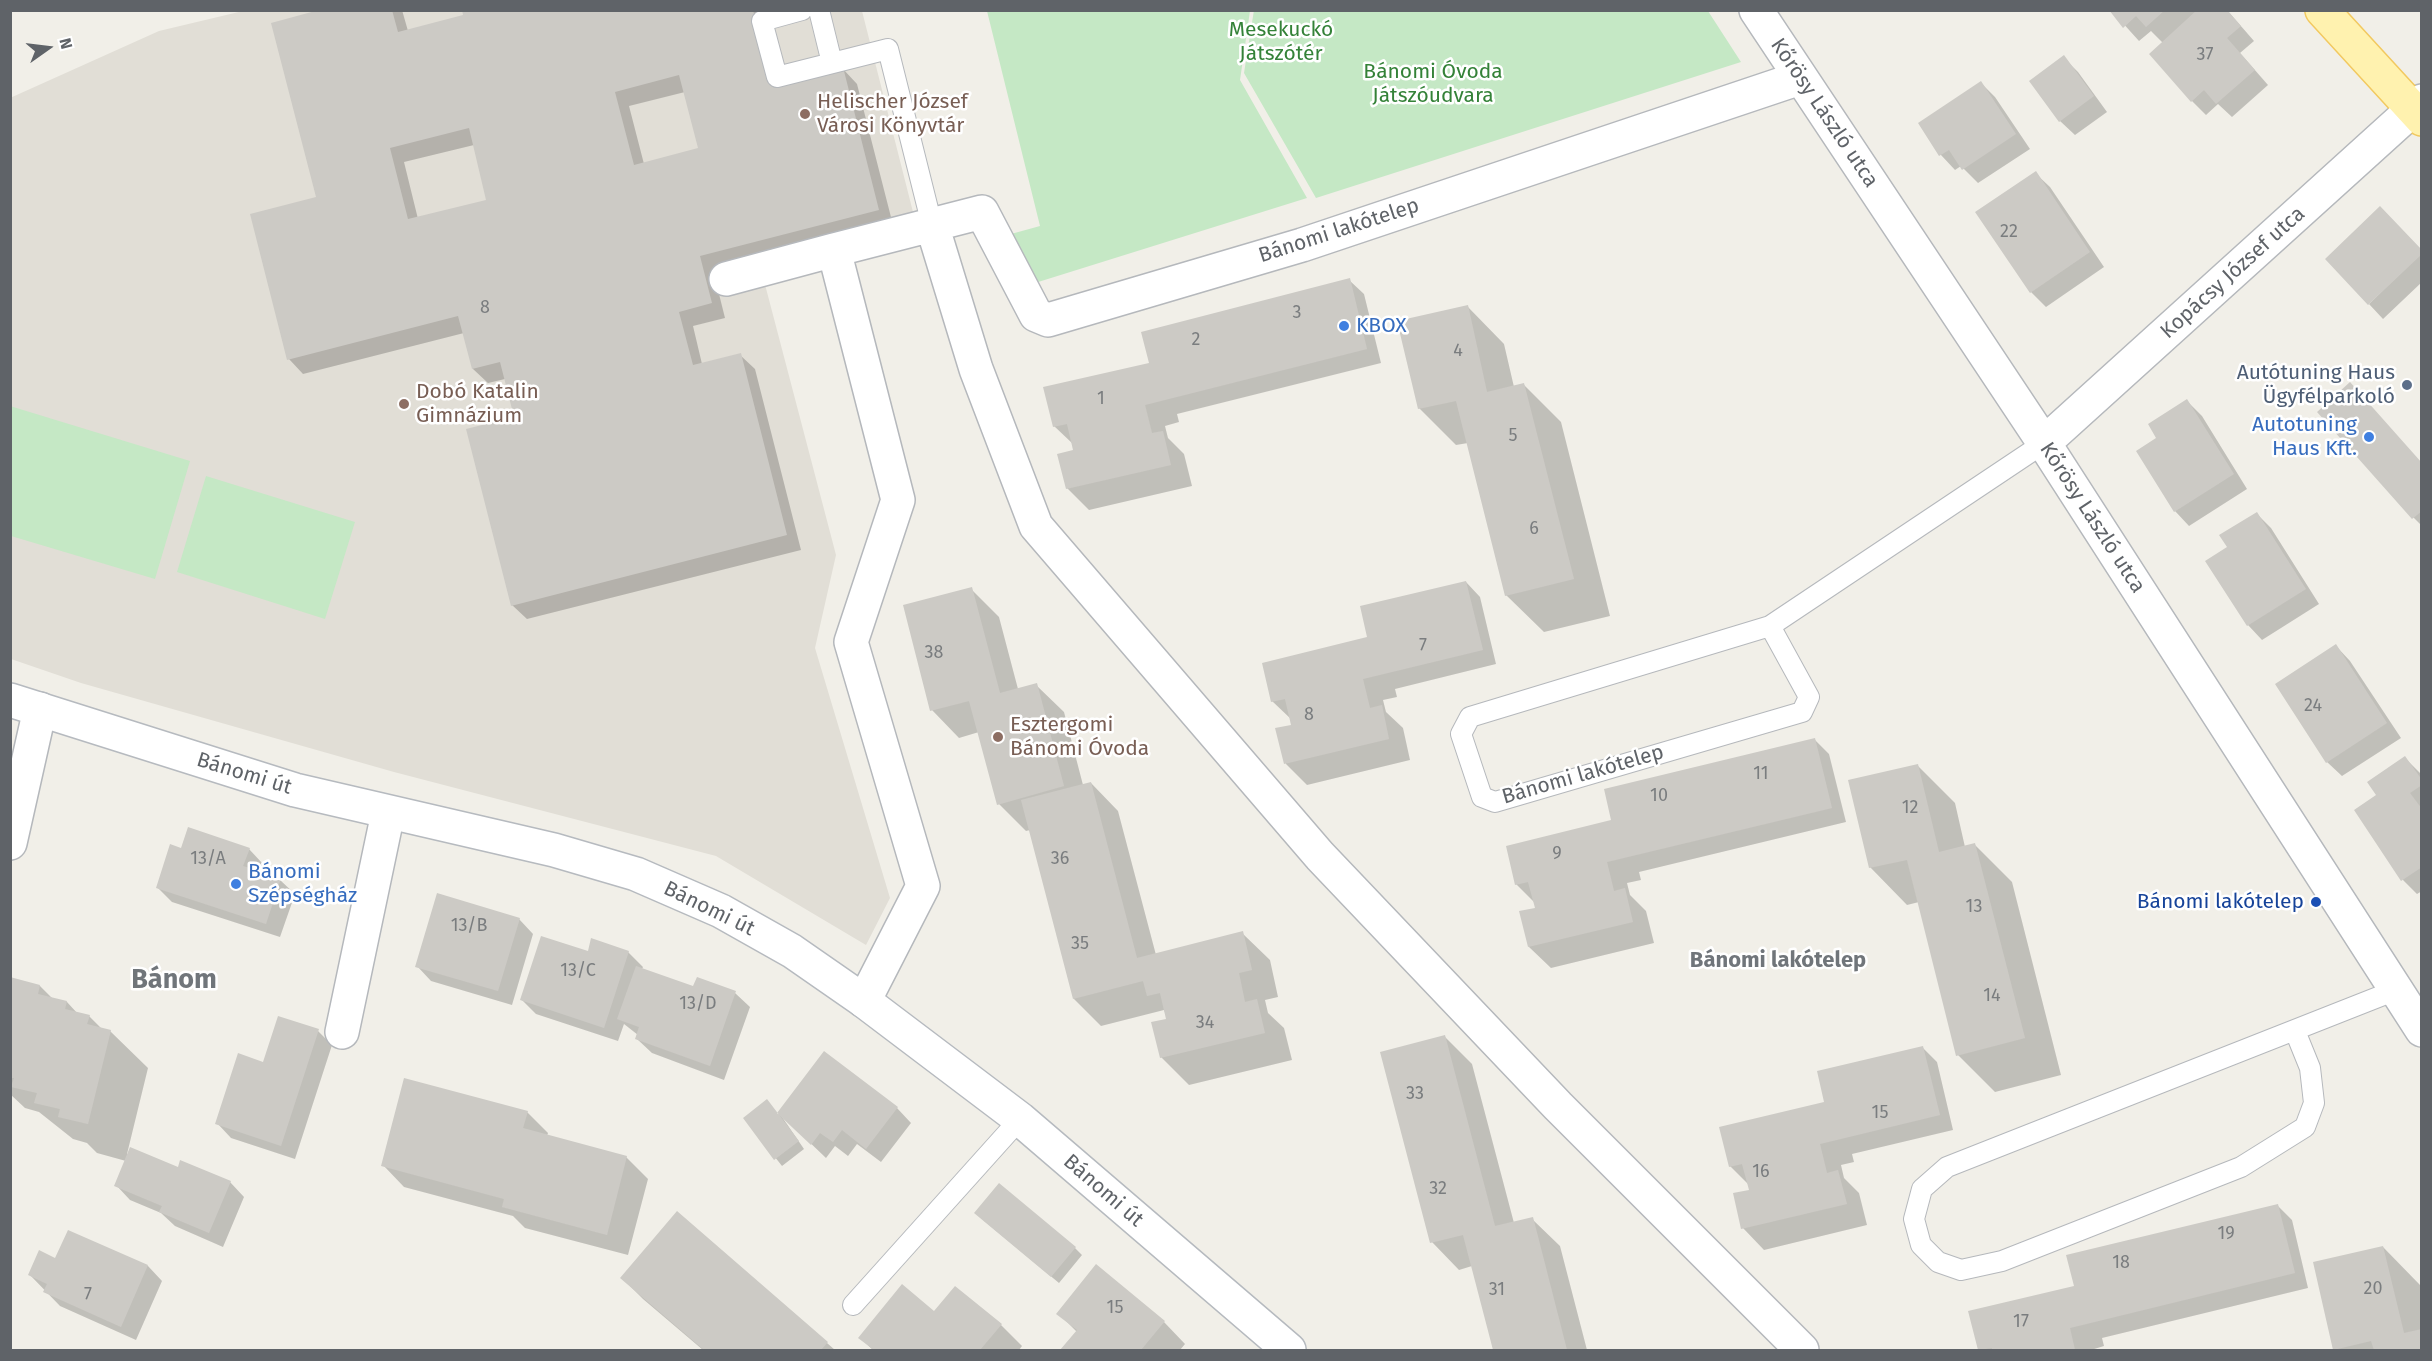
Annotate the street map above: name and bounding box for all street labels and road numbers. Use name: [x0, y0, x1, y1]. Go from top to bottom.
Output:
street label: Kőrösy László utca: [1765, 34, 1883, 192]
street label: Bánomi lakótelep: [1256, 193, 1422, 269]
street label: Kopácsy József utca: [2156, 202, 2310, 344]
street label: Kőrösy László utca: [2034, 438, 2150, 598]
street label: Bánomi lakótelep: [1499, 740, 1667, 810]
street label: Bánomi út: [193, 748, 295, 800]
street label: Bánomi út: [659, 876, 759, 942]
street label: Bánomi út: [1058, 1149, 1148, 1233]

